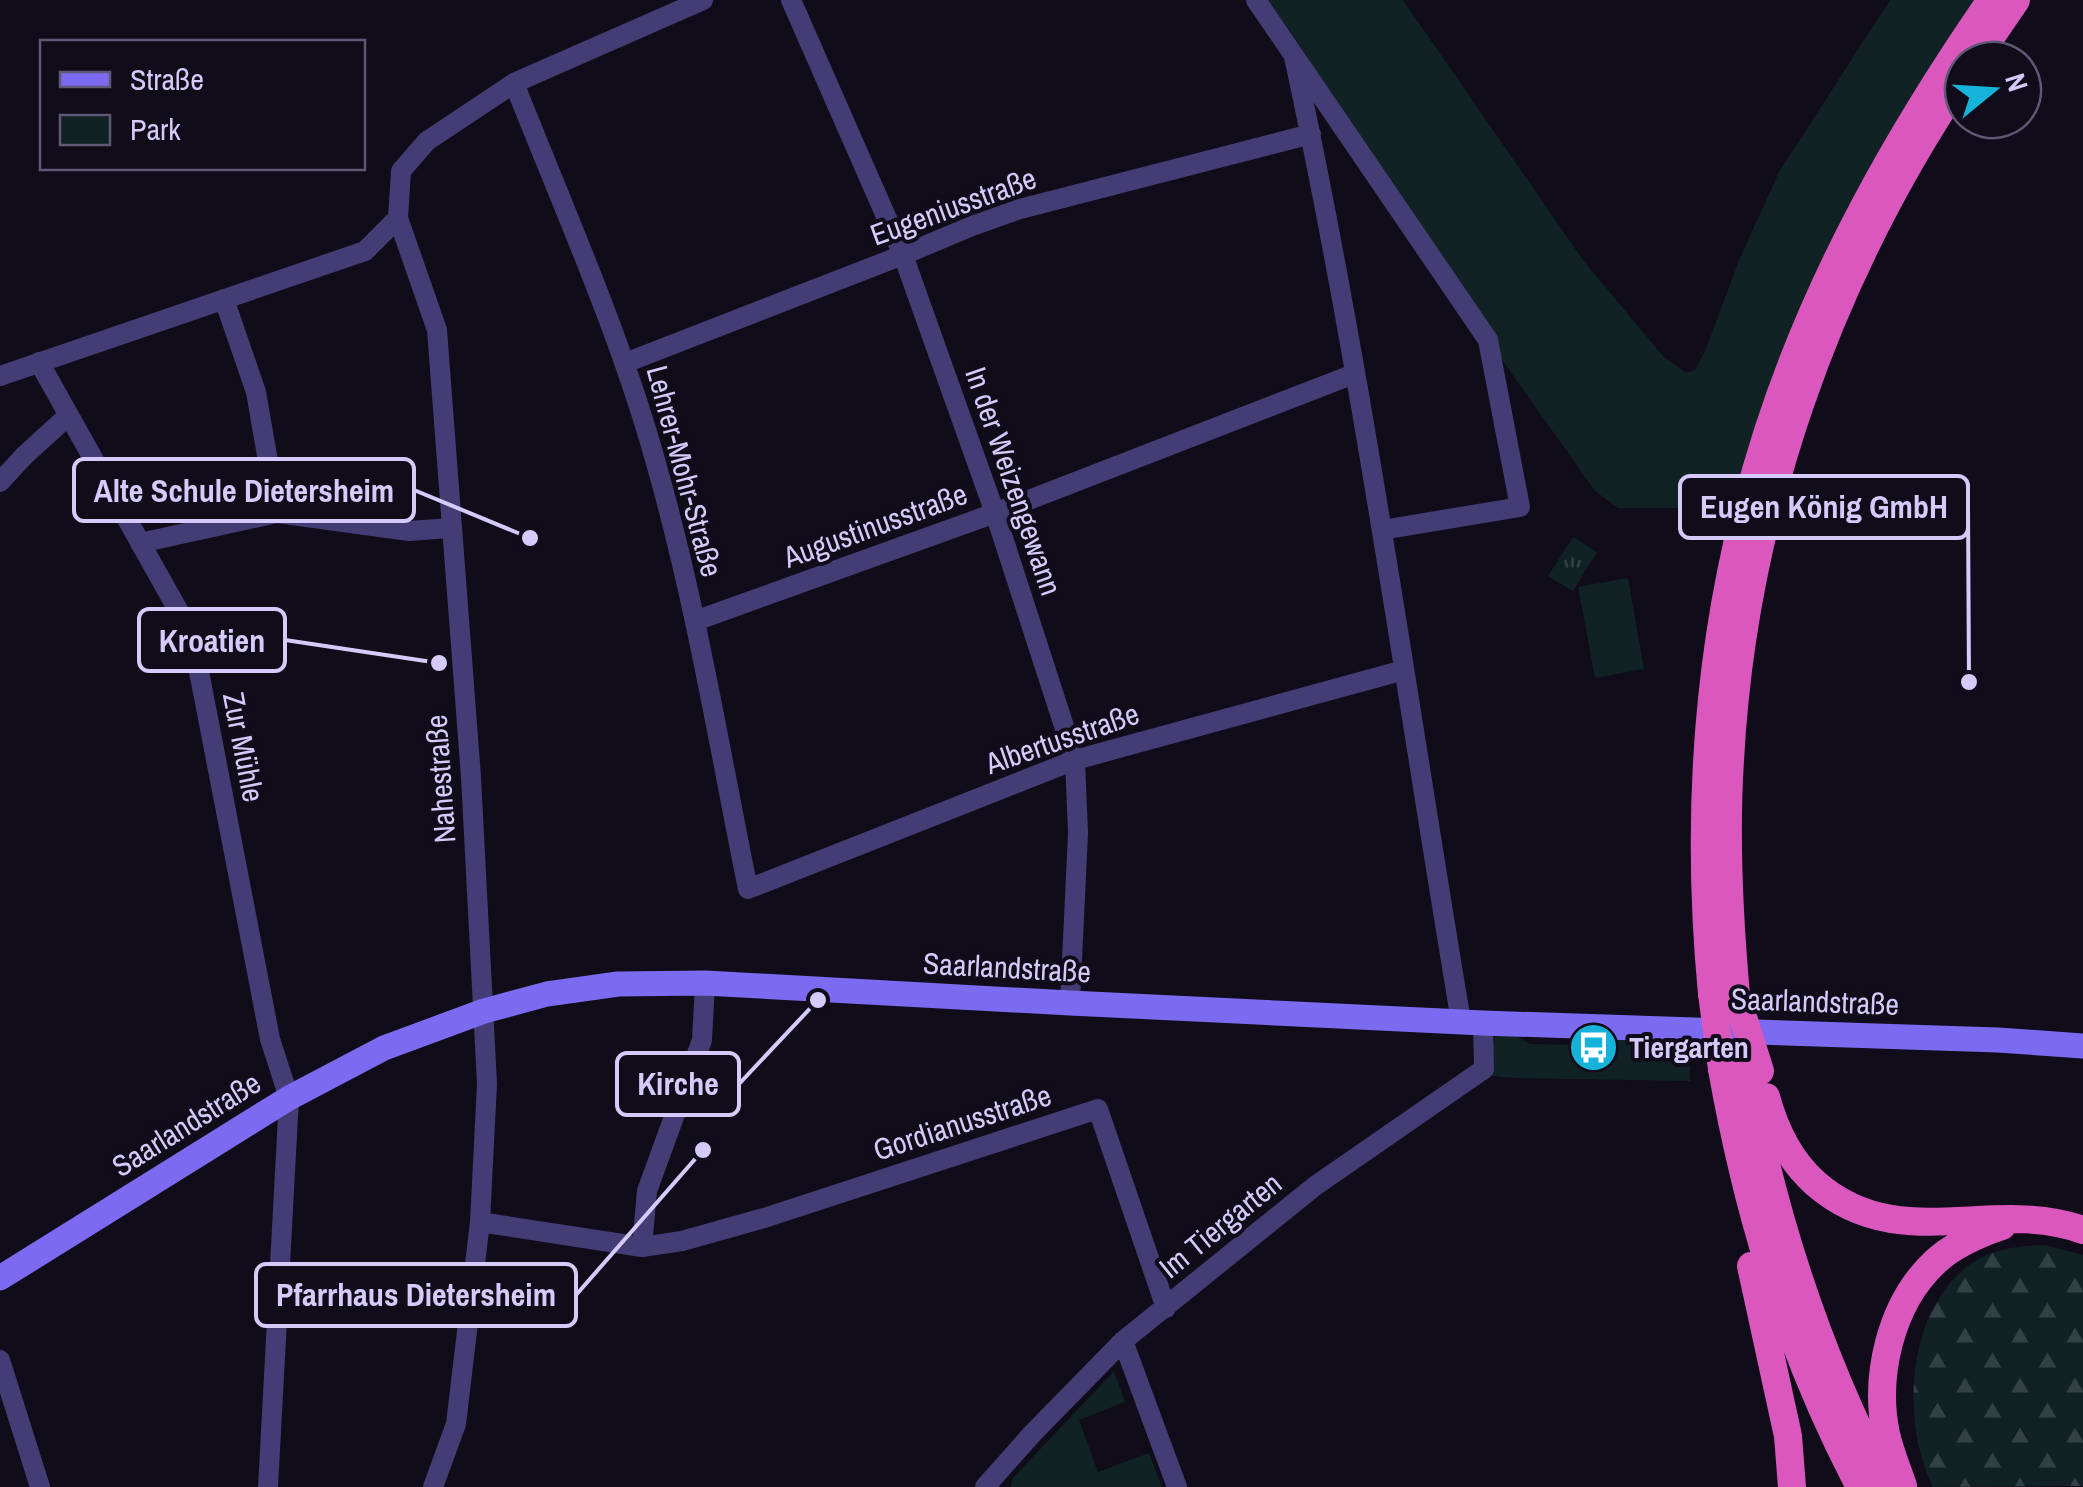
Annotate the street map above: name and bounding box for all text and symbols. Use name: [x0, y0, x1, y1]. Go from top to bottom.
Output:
legend: [40, 40, 365, 170]
north arrow: [1943, 40, 2043, 140]
text: Straße: [130, 59, 204, 99]
text: N: [1996, 69, 2037, 96]
text: Park: [130, 109, 181, 149]
street label: Eugeniusstraße: [865, 158, 1041, 254]
street label: Lehrer-Mohr-Straße: [638, 361, 732, 581]
street label: In der Weizengewann: [956, 362, 1072, 600]
callout: Alte Schule Dietersheim: [74, 459, 414, 521]
text: Alte Schule Dietersheim: [94, 469, 394, 512]
street label: Augustinusstraße: [777, 473, 972, 577]
callout: Eugen König GmbH: [1680, 476, 1968, 538]
text: Eugen König GmbH: [1700, 485, 1948, 528]
callout: Kroatien: [139, 609, 285, 671]
text: Kroatien: [159, 619, 265, 662]
street label: Zur Mühle: [214, 689, 274, 805]
street label: Albertusstraße: [979, 693, 1144, 783]
street label: Nahestraße: [416, 713, 464, 845]
street label: Saarlandstraße: [922, 943, 1092, 991]
street label: Saarlandstraße: [1730, 978, 1900, 1024]
bus stop icon: Tiergarten: [1568, 1021, 1620, 1073]
place label: Tiergarten: [1629, 1027, 1749, 1067]
callout: Kirche: [617, 1053, 739, 1115]
street label: Saarlandstraße: [104, 1062, 268, 1186]
text: Kirche: [637, 1062, 719, 1105]
street label: Gordianusstraße: [868, 1074, 1056, 1170]
street label: Im Tiergarten: [1150, 1163, 1290, 1287]
callout: Pfarrhaus Dietersheim: [256, 1264, 576, 1326]
text: Pfarrhaus Dietersheim: [276, 1273, 556, 1316]

